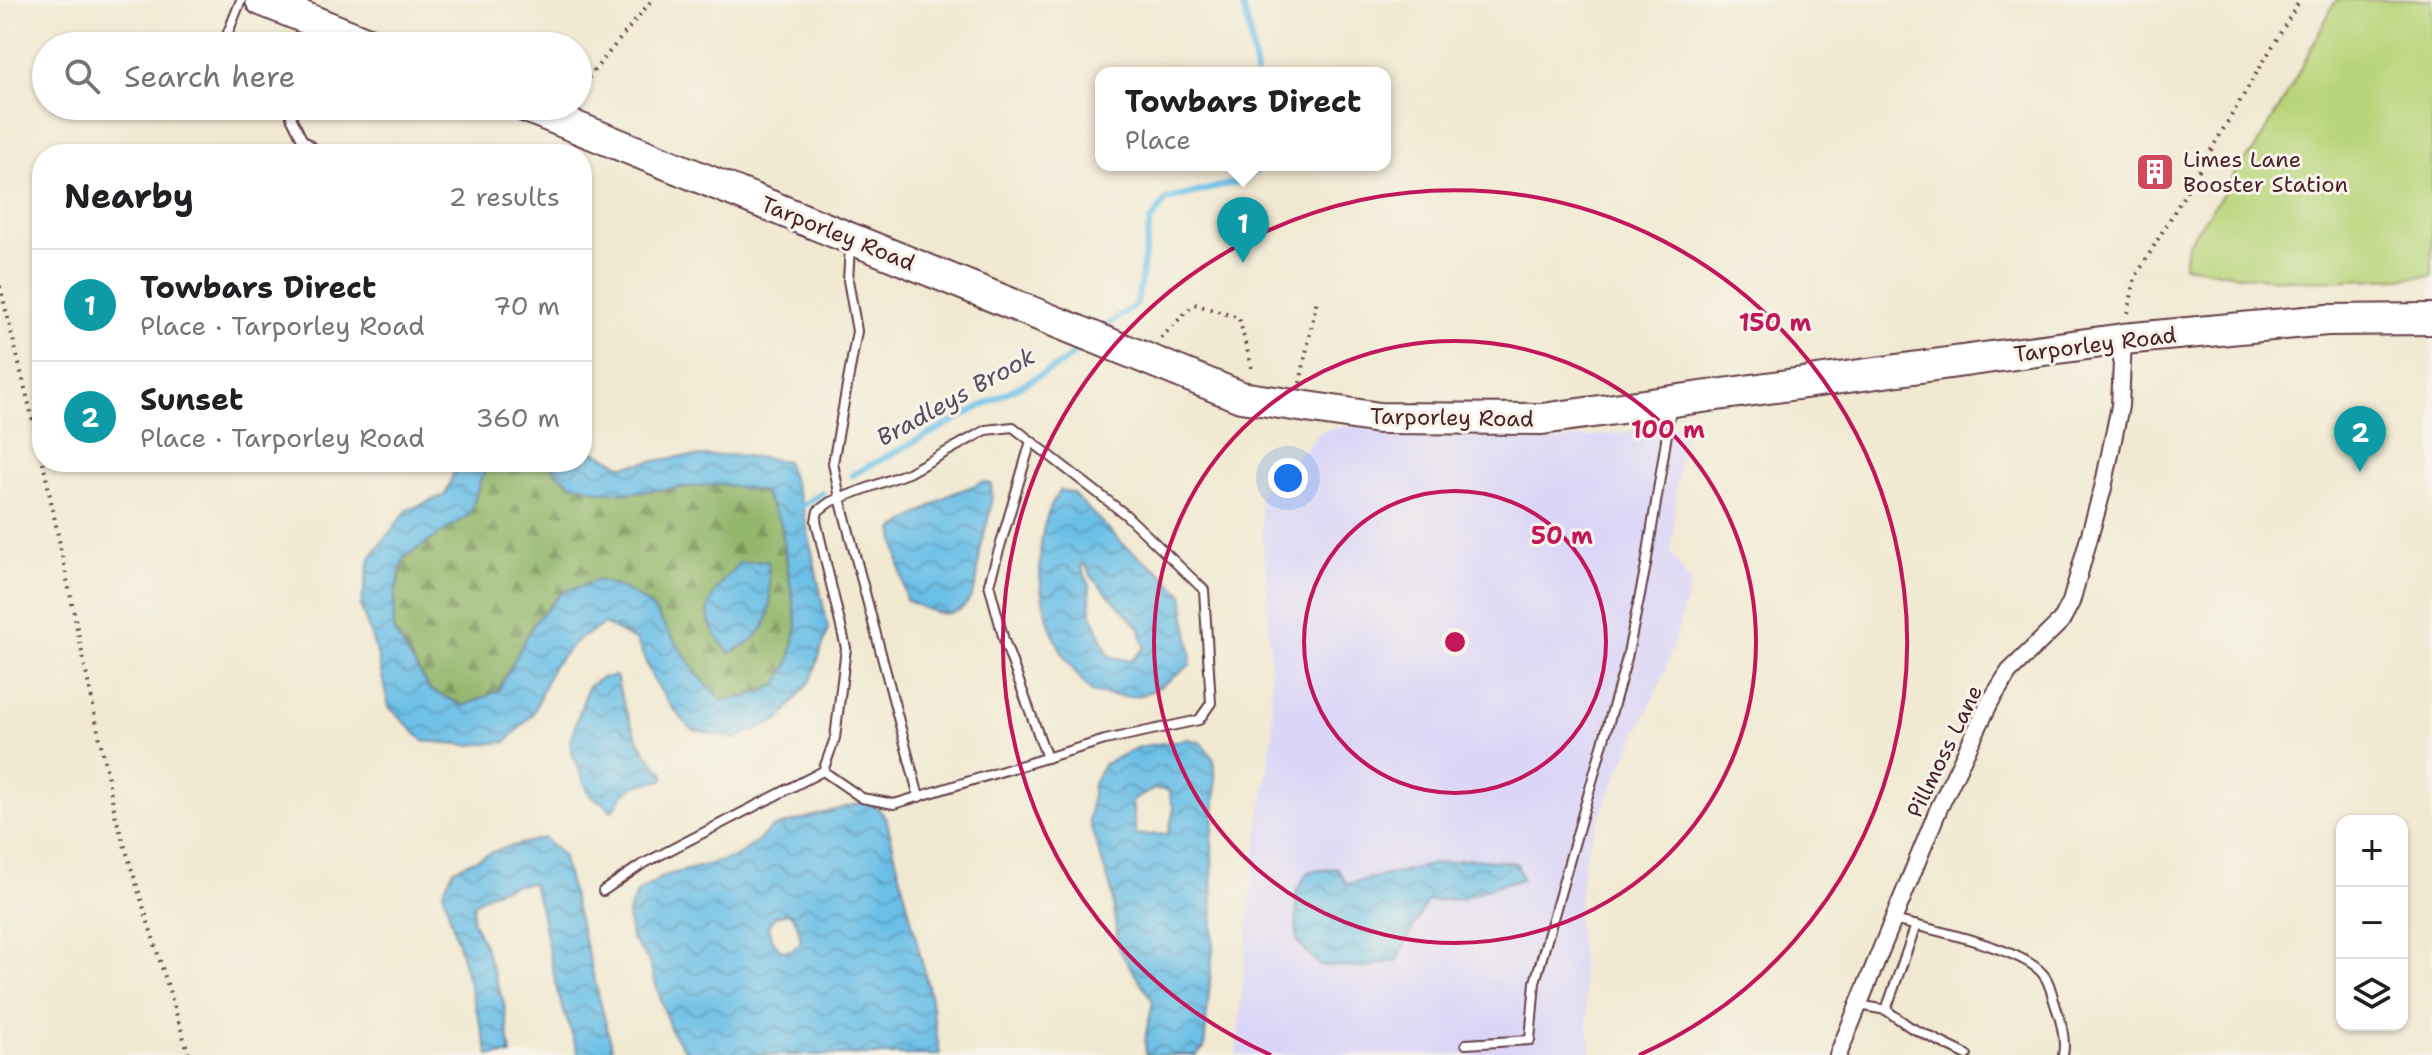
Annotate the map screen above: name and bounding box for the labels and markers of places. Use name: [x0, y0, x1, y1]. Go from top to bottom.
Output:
place label: Limes Lane Booster Station: [2183, 145, 2348, 199]
building icon: Limes Lane Booster Station: [2134, 151, 2176, 193]
pin: 1: [1217, 197, 1269, 263]
pin: 2: [2334, 406, 2386, 472]
centre of rings: [1441, 628, 1469, 656]

